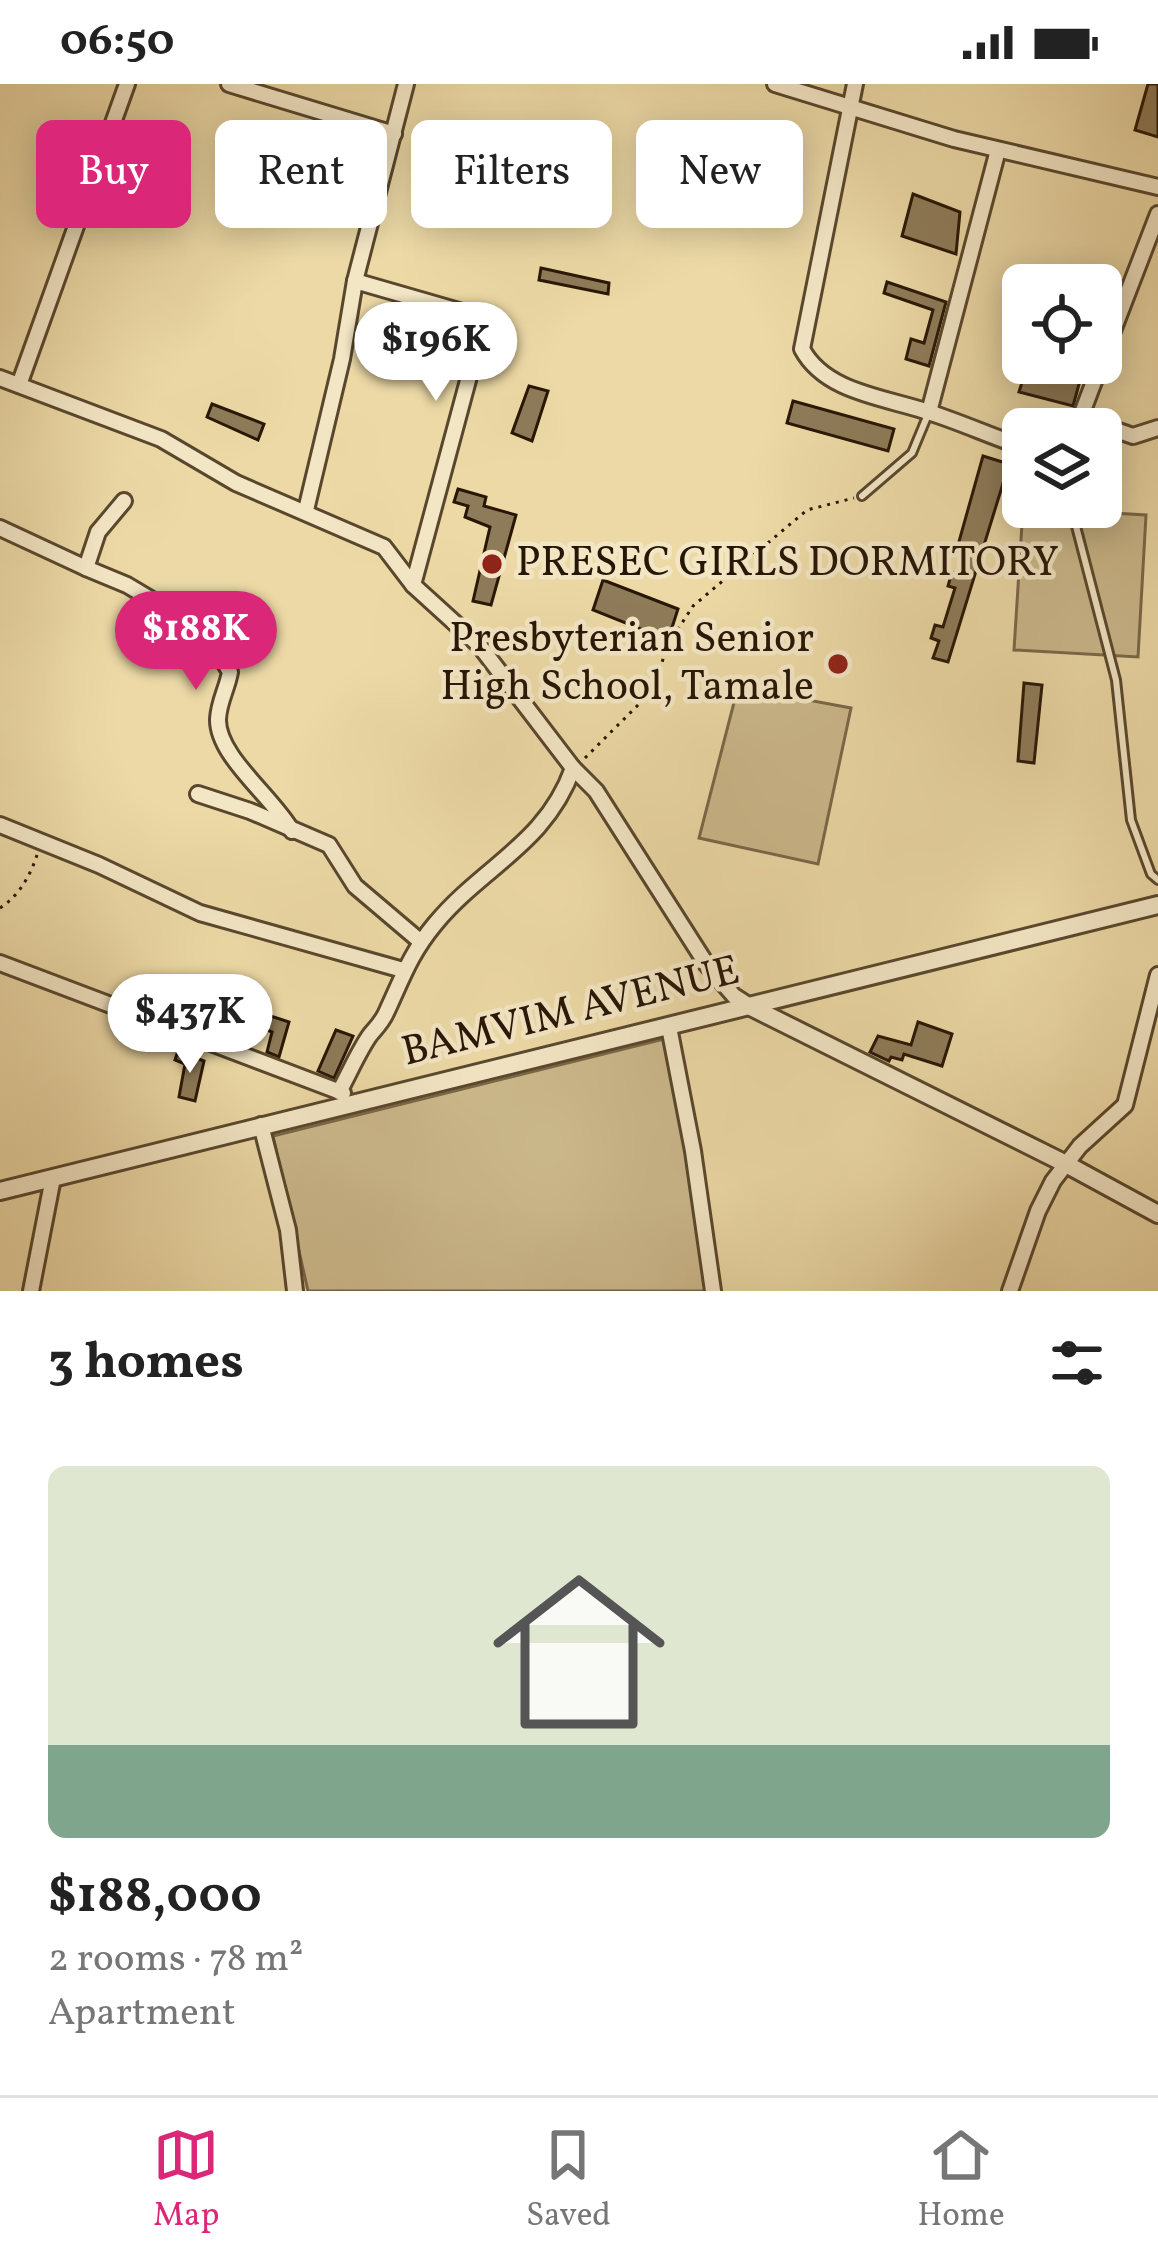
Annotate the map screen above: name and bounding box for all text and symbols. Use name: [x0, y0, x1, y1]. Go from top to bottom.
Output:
text: 06:50: [60, 11, 174, 74]
chip: Buy: [36, 120, 191, 228]
chip: Rent: [215, 120, 387, 228]
chip: Filters: [411, 120, 612, 228]
chip: New: [636, 120, 803, 228]
map controls: [1002, 264, 1122, 528]
button: locate: [1002, 264, 1122, 384]
pin: $196K: [352, 302, 520, 404]
text: $196K: [381, 314, 491, 368]
button: layers: [1002, 408, 1122, 528]
place label: PRESEC GIRLS DORMITORY: [516, 535, 1059, 594]
marker: PRESEC GIRLS DORMITORY: [479, 551, 505, 577]
pin: $188K: [112, 591, 280, 693]
text: $188K: [142, 603, 250, 657]
place label: Presbyterian Senior High School, Tamale: [441, 611, 814, 718]
marker: Presbyterian Senior High School, Tamale: [825, 651, 851, 677]
street label: BAMVIM AVENUE: [396, 943, 746, 1083]
pin: $437K: [106, 974, 274, 1076]
text: $437K: [135, 986, 245, 1040]
text: 3 homes: [48, 1328, 244, 1399]
icon: filters: [1044, 1330, 1110, 1396]
icon: home: [471, 1544, 687, 1760]
text: $188,000: [48, 1862, 262, 1933]
text: 2 rooms · 78 m²: [48, 1933, 303, 1987]
text: Apartment: [48, 1987, 236, 2041]
tab: Map: [153, 2122, 219, 2240]
tab: Saved: [526, 2122, 611, 2240]
tab: Home: [917, 2122, 1005, 2240]

